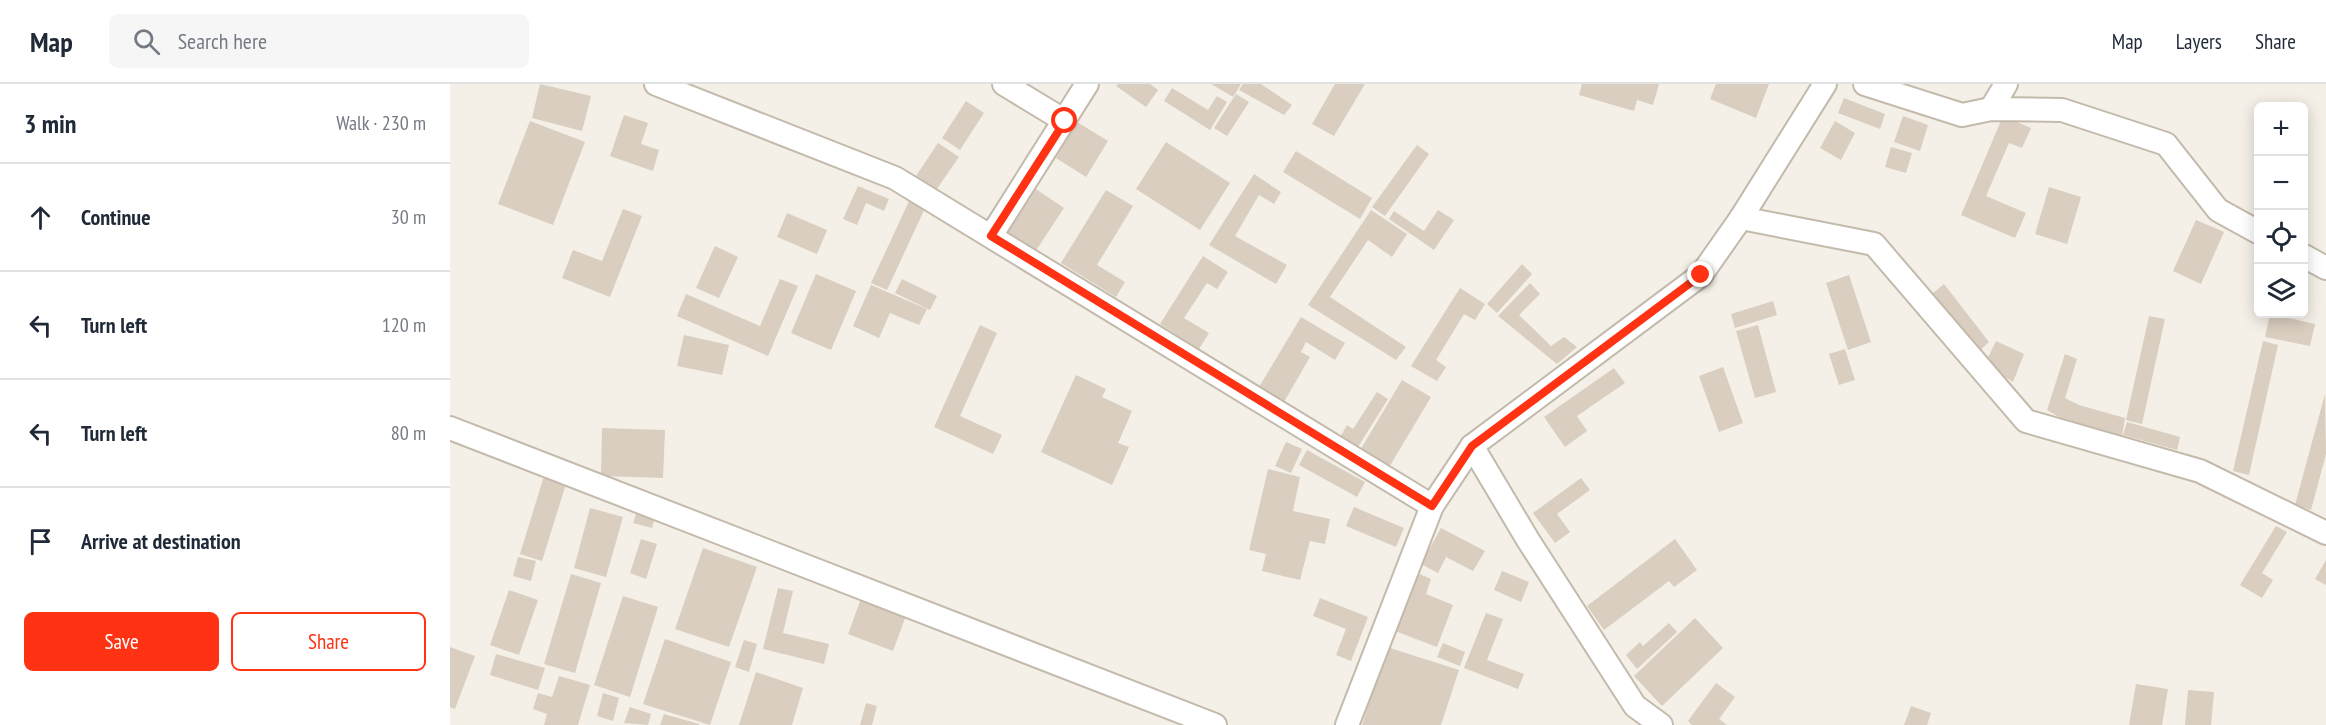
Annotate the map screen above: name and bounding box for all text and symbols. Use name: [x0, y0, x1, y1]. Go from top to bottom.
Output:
search box: [109, 14, 529, 68]
text: Map: [30, 23, 73, 60]
icon: search: [130, 25, 163, 58]
text: Search here: [178, 27, 267, 55]
text: Map: [2112, 28, 2143, 55]
text: Layers: [2176, 28, 2222, 55]
text: Share: [2255, 28, 2296, 55]
map controls: [2254, 102, 2308, 318]
button: +: [2254, 102, 2308, 156]
text: 3 min: [24, 107, 77, 140]
route start: [1051, 107, 1077, 133]
text: Walk · 230 m: [336, 110, 426, 136]
button: −: [2254, 156, 2308, 210]
icon: ahead: [24, 201, 57, 234]
text: Continue: [81, 203, 151, 231]
text: 30 m: [391, 204, 426, 230]
button: locate: [2254, 210, 2308, 264]
route end: [1687, 261, 1713, 287]
button: layers: [2254, 264, 2308, 318]
icon: left: [24, 309, 57, 342]
text: Turn left: [81, 311, 147, 339]
text: 120 m: [382, 312, 426, 338]
icon: left: [24, 417, 57, 450]
text: Turn left: [81, 419, 147, 447]
text: 80 m: [391, 420, 426, 446]
icon: arrive: [24, 525, 57, 558]
text: Arrive at destination: [81, 527, 241, 555]
button: Save: [24, 612, 219, 671]
button: Share: [231, 612, 426, 671]

